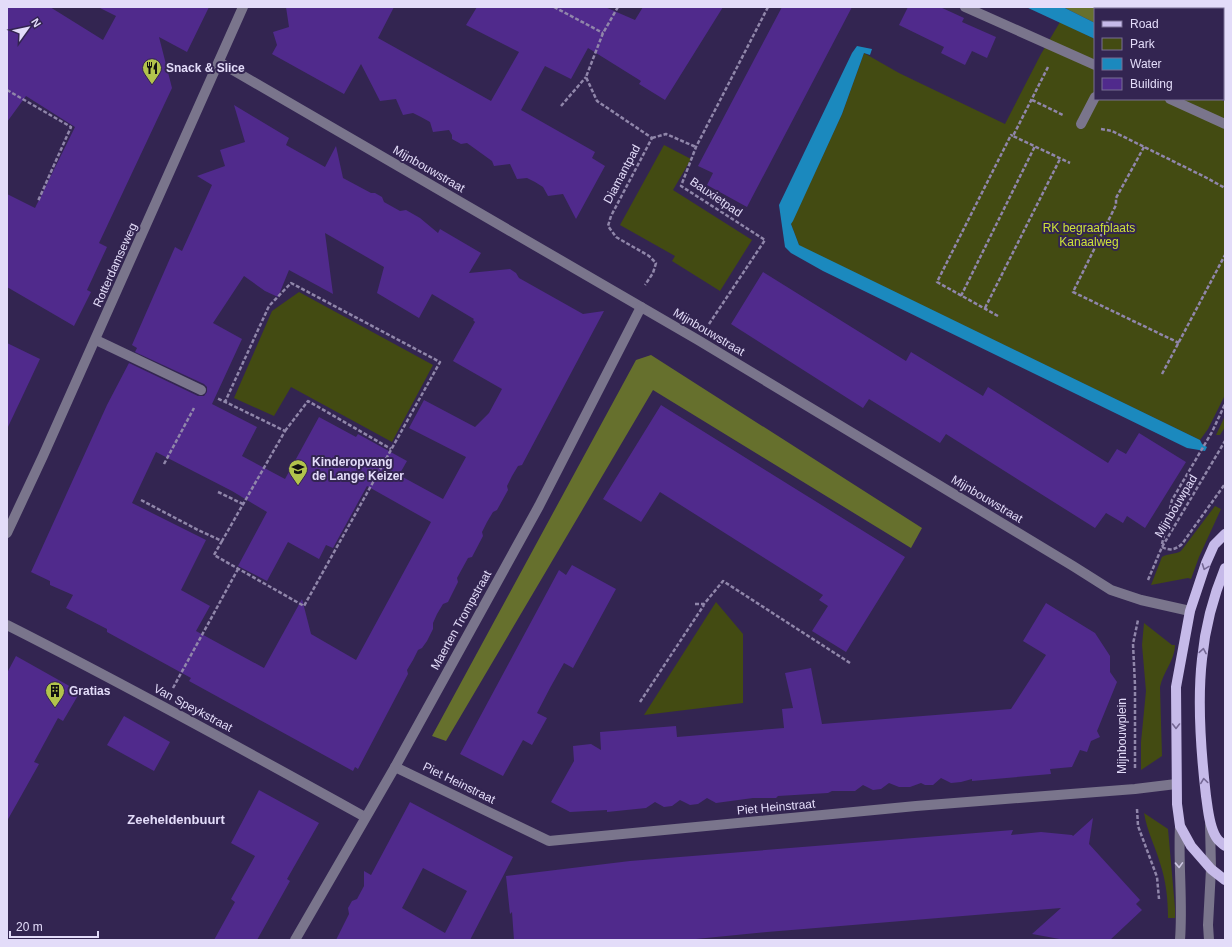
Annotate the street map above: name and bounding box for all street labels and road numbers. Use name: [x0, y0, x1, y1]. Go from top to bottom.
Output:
street label: Diamantpad: [601, 142, 643, 206]
street label: Mijnbouwstraat: [391, 143, 468, 196]
street label: Bauxietpad: [687, 174, 745, 220]
street label: Rotterdamseweg: [90, 221, 140, 309]
street label: Mijnbouwstraat: [671, 305, 748, 359]
street label: Mijnbouwstraat: [949, 472, 1026, 526]
street label: Mijnbouwpad: [1152, 472, 1200, 540]
street label: Maerten Trompstraat: [428, 567, 494, 672]
street label: Van Speykstraat: [151, 681, 235, 735]
street label: Mijnbouwplein: [1115, 698, 1129, 774]
street label: Piet Heinstraat: [421, 759, 498, 807]
street label: Piet Heinstraat: [736, 797, 816, 817]

